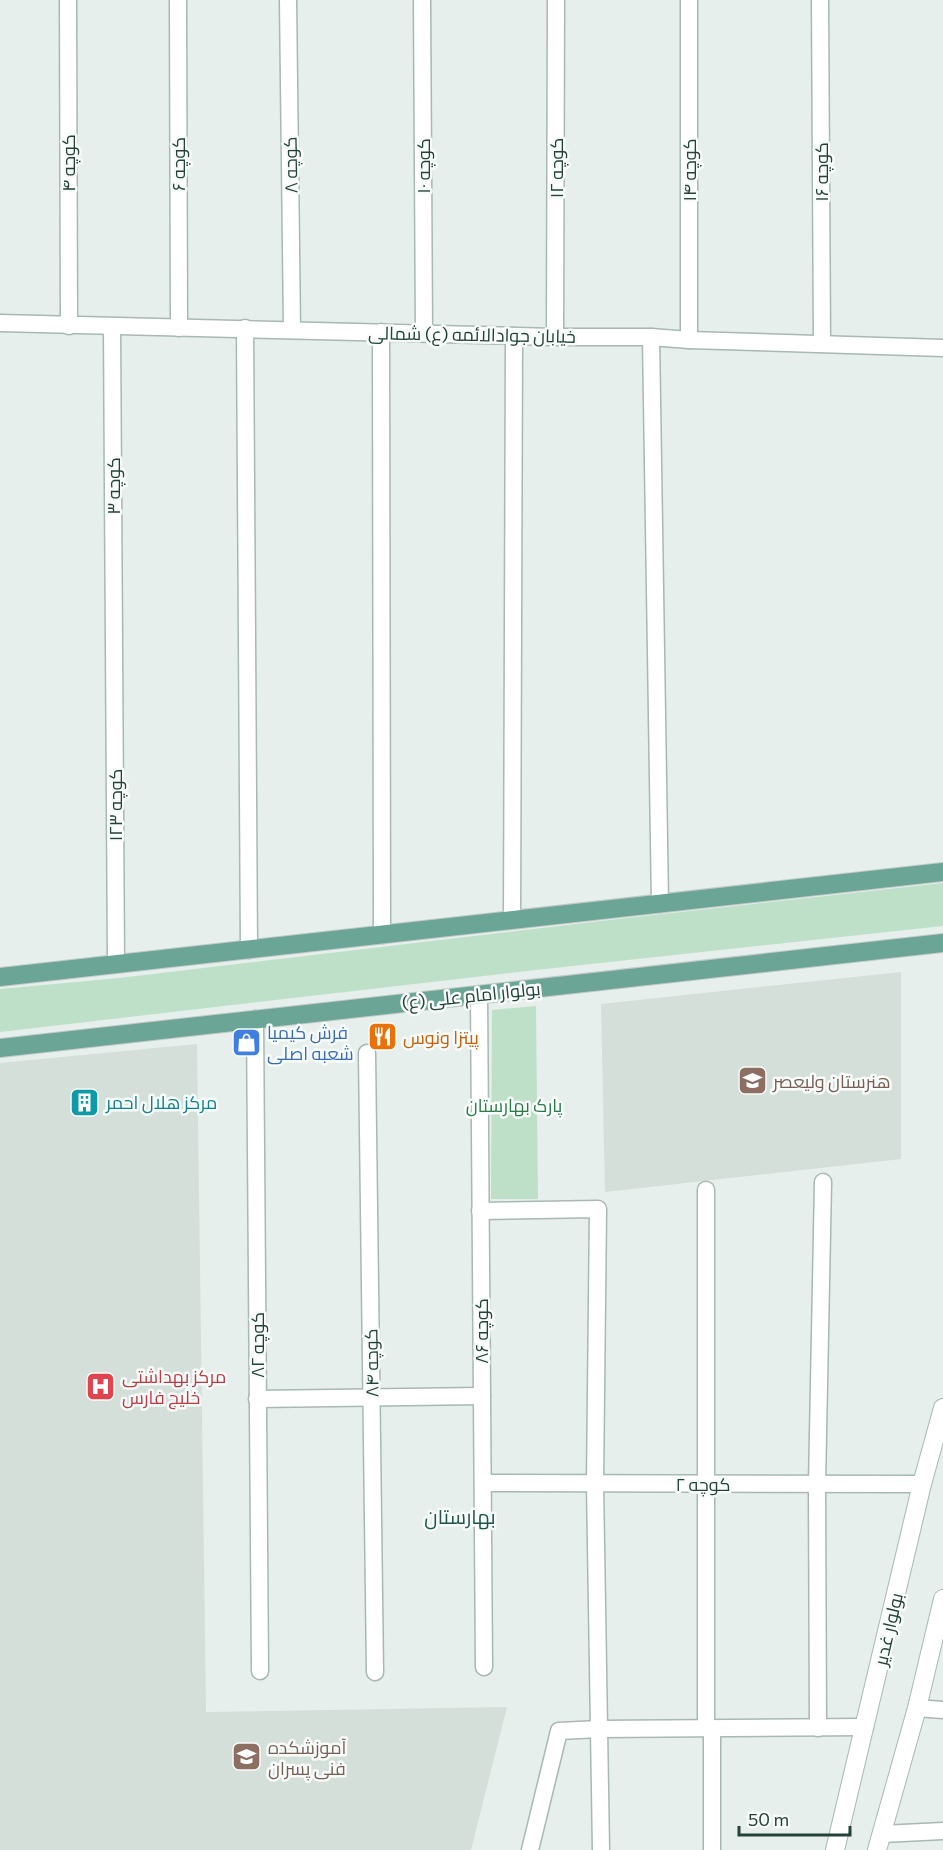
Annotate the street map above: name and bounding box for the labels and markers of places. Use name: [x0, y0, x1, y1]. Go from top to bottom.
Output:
place label: فرش کیمیا شعبه اصلی: [267, 1021, 354, 1065]
restaurant icon: پیتزا ونوس: [366, 1021, 398, 1053]
shop icon: فرش کیمیا شعبه اصلی: [230, 1026, 262, 1058]
place label: پیتزا ونوس: [403, 1026, 479, 1050]
school or university icon: هنرستان ولیعصر: [736, 1065, 768, 1097]
place label: هنرستان ولیعصر: [772, 1070, 891, 1093]
building icon: مرکز هلال احمر: [69, 1086, 101, 1118]
place label: مرکز هلال احمر: [105, 1091, 217, 1114]
place label: مرکز بهداشتی خلیج فارس: [122, 1365, 226, 1410]
hospital icon: مرکز بهداشتی خلیج فارس: [85, 1370, 117, 1402]
place label: آموزشکده فنی پسران: [268, 1736, 347, 1781]
school or university icon: آموزشکده فنی پسران: [231, 1741, 263, 1773]

